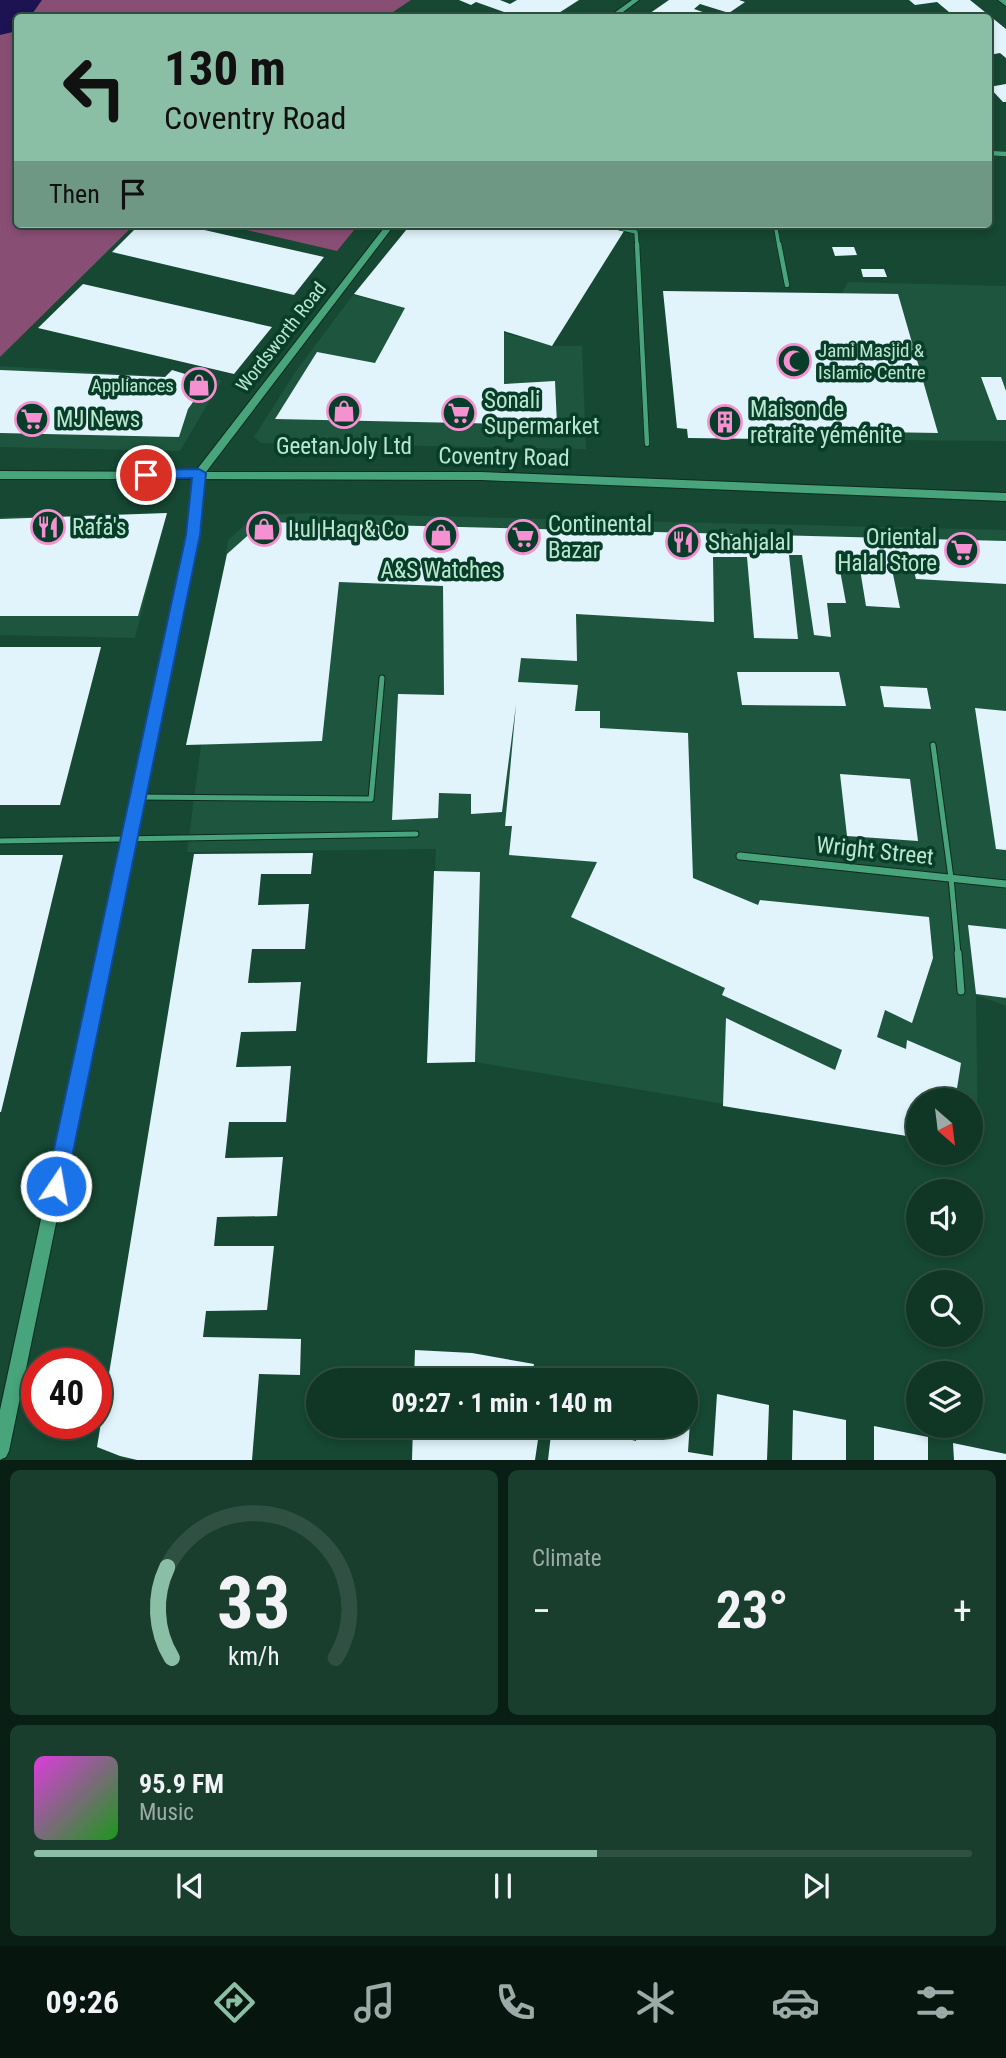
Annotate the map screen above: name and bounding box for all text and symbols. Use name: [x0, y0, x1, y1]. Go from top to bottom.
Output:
text: 130 m: [164, 40, 286, 97]
icon: left: [49, 42, 140, 133]
text: Coventry Road: [164, 99, 346, 137]
icon: arrive: [114, 175, 152, 213]
text: Then: [49, 179, 100, 209]
street label: Wordsworth Road: [231, 278, 331, 396]
place label: Jami Masjid & Islamic Centre: [818, 339, 926, 384]
mosque icon: Jami Masjid & Islamic Centre: [775, 342, 813, 380]
shop icon: Appliances: [180, 366, 218, 404]
place label: Appliances: [91, 374, 174, 397]
place label: Sonali Supermarket: [484, 387, 599, 440]
shop icon: GeetanJoly Ltd: [325, 392, 363, 430]
supermarket icon: Sonali Supermarket: [440, 394, 478, 432]
place label: Maison de retraite yéménite: [750, 396, 902, 449]
supermarket icon: MJ News: [13, 400, 51, 438]
building icon: Maison de retraite yéménite: [706, 403, 744, 441]
place label: MJ News: [56, 406, 140, 433]
place label: GeetanJoly Ltd: [276, 433, 412, 460]
street label: Coventry Road: [438, 442, 570, 472]
pin: [116, 445, 176, 505]
icon: arrive: [127, 456, 165, 494]
restaurant icon: Rafa's: [29, 508, 67, 546]
shop icon: I.ul Haq & Co: [245, 510, 283, 548]
place label: Continental Bazar: [548, 511, 652, 564]
place label: Rafa's: [72, 514, 126, 541]
place label: I.ul Haq & Co: [288, 516, 406, 543]
shop icon: A&S Watches: [422, 516, 460, 554]
supermarket icon: Continental Bazar: [504, 518, 542, 556]
restaurant icon: Shahjalal: [664, 523, 702, 561]
place label: Oriental Halal Store: [837, 524, 937, 577]
place label: Shahjalal: [708, 529, 791, 556]
supermarket icon: Oriental Halal Store: [943, 531, 981, 569]
place label: A&S Watches: [381, 557, 501, 584]
street label: Wright Street: [815, 831, 935, 871]
north arrow: [906, 1088, 984, 1166]
map controls: [906, 1088, 983, 1438]
position arrow: [19, 1149, 93, 1223]
button: sound: [906, 1179, 983, 1256]
button: search: [906, 1270, 983, 1347]
speed limit sign: 40: [21, 1348, 112, 1439]
button: layers: [906, 1361, 983, 1438]
text: 09:27 · 1 min · 140 m: [392, 1388, 612, 1418]
text: Climate: [532, 1545, 602, 1572]
text: 33: [217, 1561, 291, 1647]
text: 23°: [716, 1580, 788, 1641]
text: −: [532, 1589, 551, 1633]
text: +: [953, 1589, 972, 1633]
text: km/h: [228, 1642, 280, 1671]
text: 95.9 FM: [139, 1769, 224, 1799]
text: Music: [139, 1799, 194, 1826]
icon: previous: [171, 1867, 209, 1905]
icon: pause: [484, 1867, 522, 1905]
icon: next: [797, 1867, 835, 1905]
icon: directions: [210, 1978, 259, 2027]
icon: music: [350, 1978, 399, 2027]
icon: phone: [491, 1978, 540, 2027]
icon: climate: [631, 1978, 680, 2027]
icon: car: [771, 1978, 820, 2027]
icon: filters: [911, 1978, 960, 2027]
text: 09:26: [46, 1983, 119, 2021]

